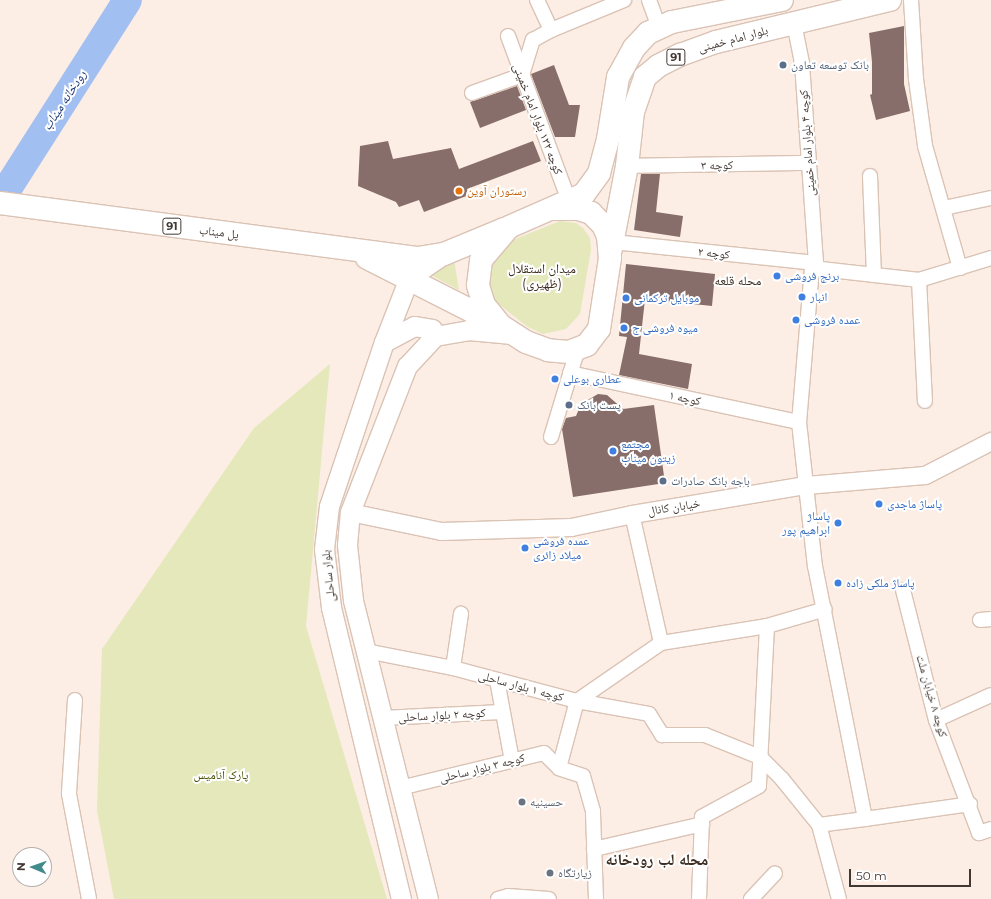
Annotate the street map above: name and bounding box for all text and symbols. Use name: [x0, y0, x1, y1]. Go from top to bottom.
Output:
street label: بلوار امام خمینی: [697, 23, 769, 55]
road number: 91: [666, 48, 686, 66]
place label: بانک توسعه تعاون: [791, 58, 869, 72]
marker: بانک توسعه تعاون: [778, 60, 788, 70]
street label: کوچه ۱۳۲ بلوار امام خمینی: [510, 62, 566, 176]
water label: رودخانه میناب: [39, 67, 89, 133]
street label: کوچه ۴ بلوار امام خمینی: [796, 89, 818, 197]
street label: کوچه ۳: [701, 158, 733, 172]
place label: رستوران آوین: [467, 184, 527, 198]
marker: رستوران آوین: [454, 186, 464, 196]
road number: 91: [162, 217, 182, 235]
street label: پل میناب: [198, 222, 240, 242]
street label: کوچه ۲: [697, 244, 731, 262]
district label: میدان استقلال (ظهیری): [508, 261, 576, 292]
place label: برنج فروشی: [785, 269, 839, 283]
marker: برنج فروشی: [772, 271, 782, 281]
district label: محله قلعه: [715, 272, 761, 288]
place label: انبار: [810, 290, 827, 304]
place label: موبایل ترکمانی: [634, 291, 699, 305]
marker: انبار: [797, 292, 807, 302]
marker: موبایل ترکمانی: [621, 293, 631, 303]
place label: عمده فروشی: [804, 313, 860, 327]
marker: عمده فروشی: [791, 315, 801, 325]
place label: میوه فروشی ج: [632, 321, 698, 335]
marker: میوه فروشی ج: [619, 323, 629, 333]
place label: عطاری بوعلی: [563, 372, 621, 386]
marker: عطاری بوعلی: [550, 374, 560, 384]
street label: کوچه ۱: [668, 388, 702, 408]
place label: پست بانک: [577, 398, 621, 412]
marker: پست بانک: [564, 400, 574, 410]
place label: مجتمع زیتون میناب: [621, 437, 675, 465]
marker: مجتمع زیتون میناب: [608, 446, 618, 456]
place label: باجه بانک صادرات: [671, 474, 750, 488]
marker: باجه بانک صادرات: [658, 476, 668, 486]
street label: خیابان کانال: [647, 496, 701, 518]
place label: پاساژ ماجدی: [887, 497, 942, 511]
marker: پاساژ ماجدی: [874, 499, 884, 509]
place label: پاساژ ابراهیم پور: [782, 509, 830, 537]
marker: پاساژ ابراهیم پور: [833, 518, 843, 528]
place label: عمده فروشی میلاد زائری: [533, 534, 589, 562]
marker: عمده فروشی میلاد زائری: [520, 543, 530, 553]
street label: بلوار ساحلی: [318, 549, 338, 603]
place label: پاساژ ملکی زاده: [846, 576, 915, 590]
marker: پاساژ ملکی زاده: [833, 578, 843, 588]
street label: کوچه ۸ خیابان ملت: [913, 653, 951, 739]
street label: کوچه ۱ بلوار ساحلی: [477, 668, 565, 704]
street label: کوچه ۲ بلوار ساحلی: [398, 706, 486, 724]
street label: کوچه ۳ بلوار ساحلی: [438, 750, 526, 786]
park label: پارک آنامیس: [194, 768, 248, 782]
place label: حسینیه: [530, 795, 563, 809]
marker: حسینیه: [517, 797, 527, 807]
north arrow: [12, 847, 52, 887]
district label: محله لب رودخانه: [606, 850, 708, 870]
scale bar: [851, 861, 973, 887]
text: N: [14, 862, 28, 871]
place label: زیارتگاه: [558, 866, 592, 880]
marker: زیارتگاه: [545, 868, 555, 878]
text: 50 m: [856, 868, 887, 883]

